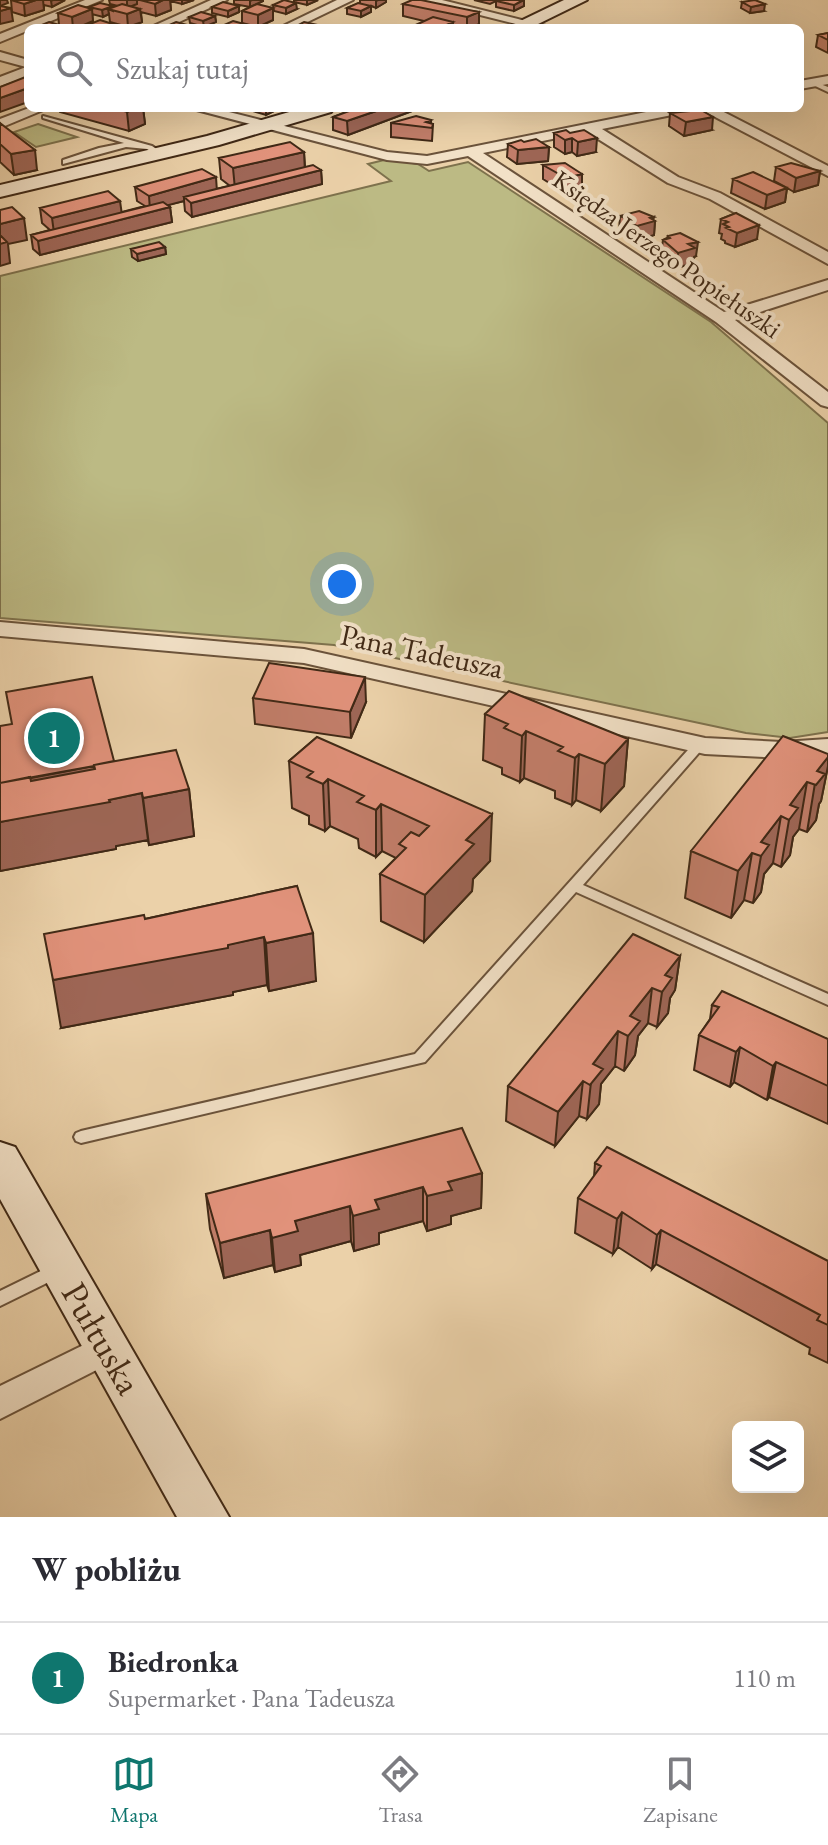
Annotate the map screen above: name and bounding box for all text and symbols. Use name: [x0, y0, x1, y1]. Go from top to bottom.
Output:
search box: [24, 24, 804, 112]
icon: search: [52, 46, 96, 90]
text: Szukaj tutaj: [116, 49, 249, 88]
street label: Księdza Jerzego Popiełuszki: [546, 162, 788, 346]
your location: [322, 564, 362, 604]
street label: Pana Tadeusza: [337, 615, 507, 687]
pin: 1: [28, 708, 80, 768]
street label: Pułtuska: [51, 1273, 153, 1403]
map controls: [732, 1421, 804, 1493]
button: layers: [732, 1421, 804, 1493]
text: W pobliżu: [32, 1547, 181, 1591]
text: Biedronka: [108, 1642, 238, 1681]
text: 1: [51, 1661, 65, 1695]
text: 110 m: [733, 1661, 796, 1695]
text: Supermarket · Pana Tadeusza: [108, 1681, 395, 1715]
tab: Mapa: [110, 1752, 158, 1829]
tab: Trasa: [378, 1752, 423, 1829]
tab: Zapisane: [643, 1752, 718, 1829]

